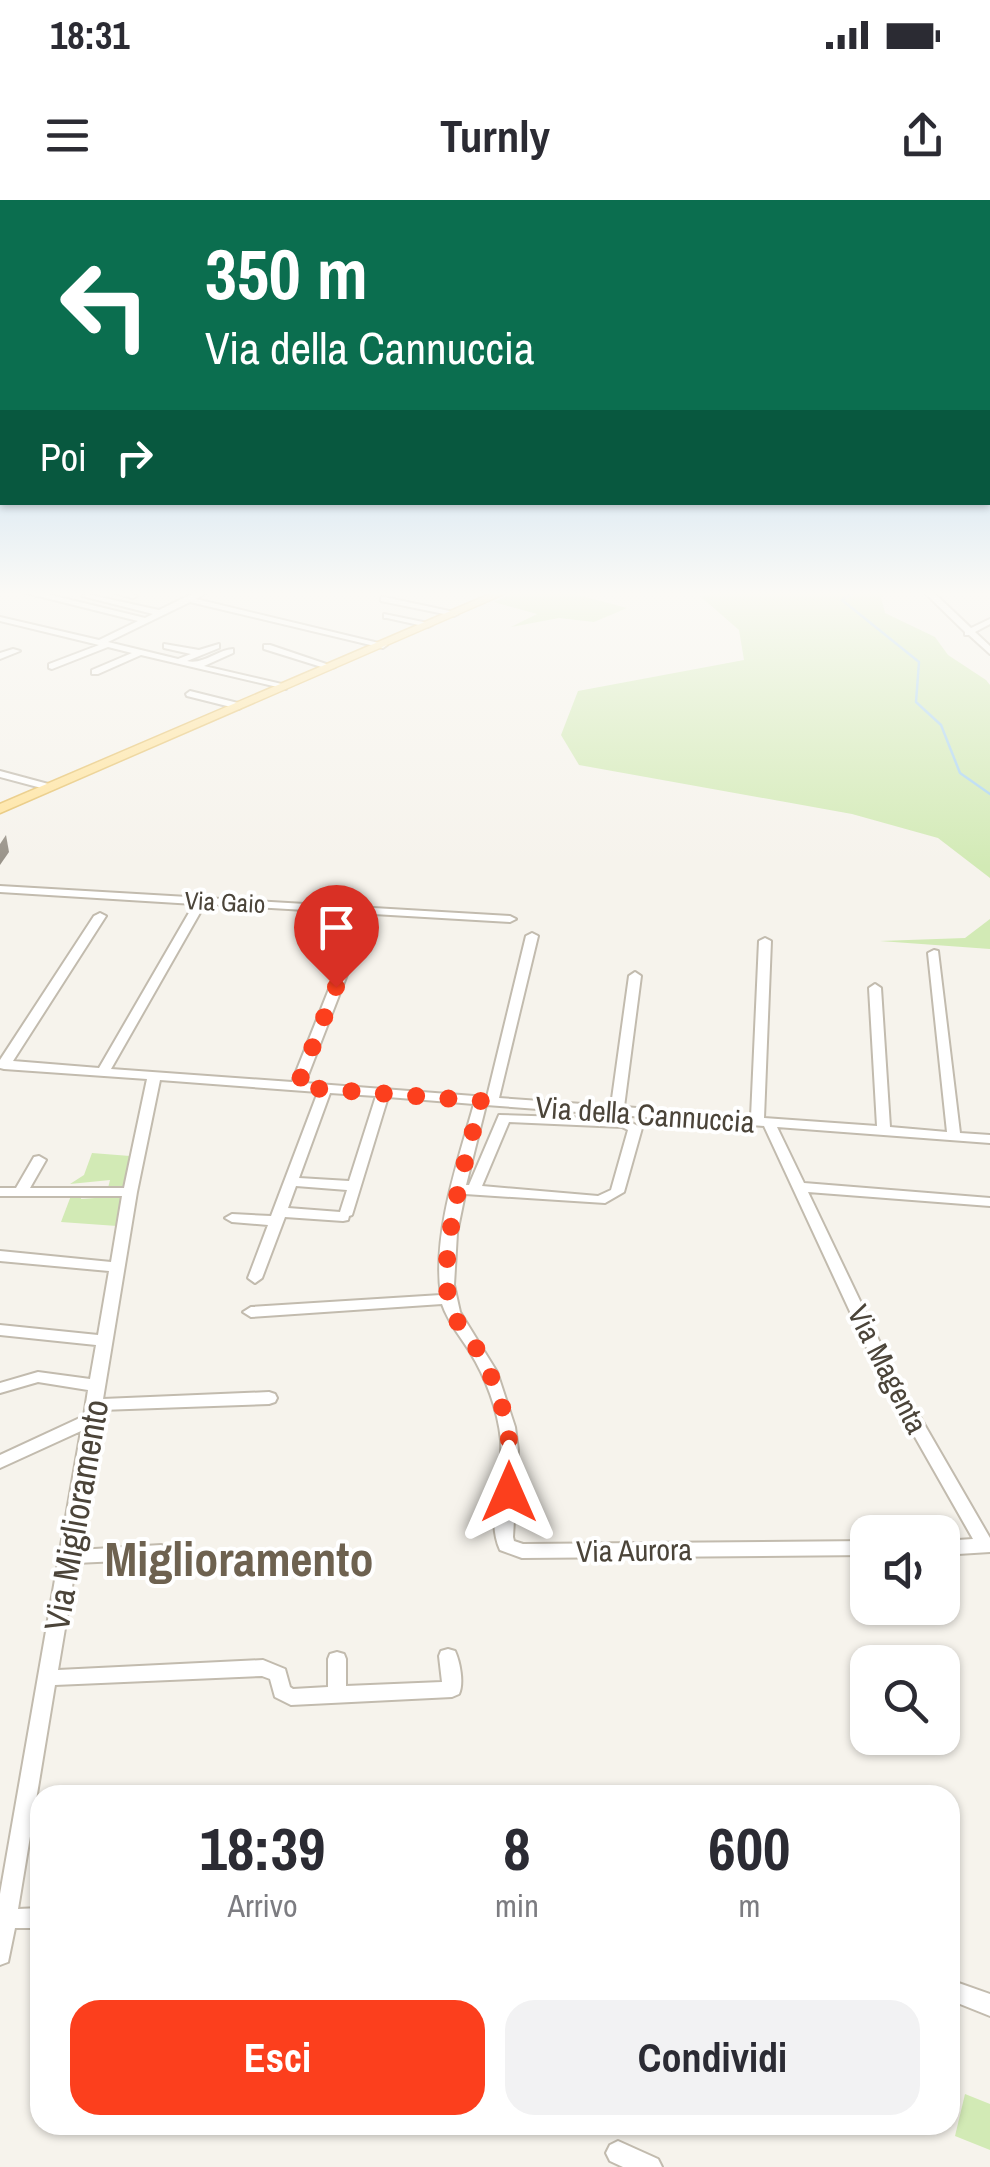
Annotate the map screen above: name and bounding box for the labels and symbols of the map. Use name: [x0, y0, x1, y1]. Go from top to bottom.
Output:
street label: Via Gaio: [184, 883, 266, 921]
pin: [294, 885, 379, 988]
street label: Via della Cannuccia: [534, 1086, 756, 1142]
street label: Via Magenta: [839, 1298, 938, 1440]
street label: Via Miglioramento: [33, 1396, 119, 1634]
position arrow: [457, 1440, 561, 1544]
district label: Miglioramento: [105, 1526, 374, 1591]
street label: Via Aurora: [576, 1529, 693, 1571]

